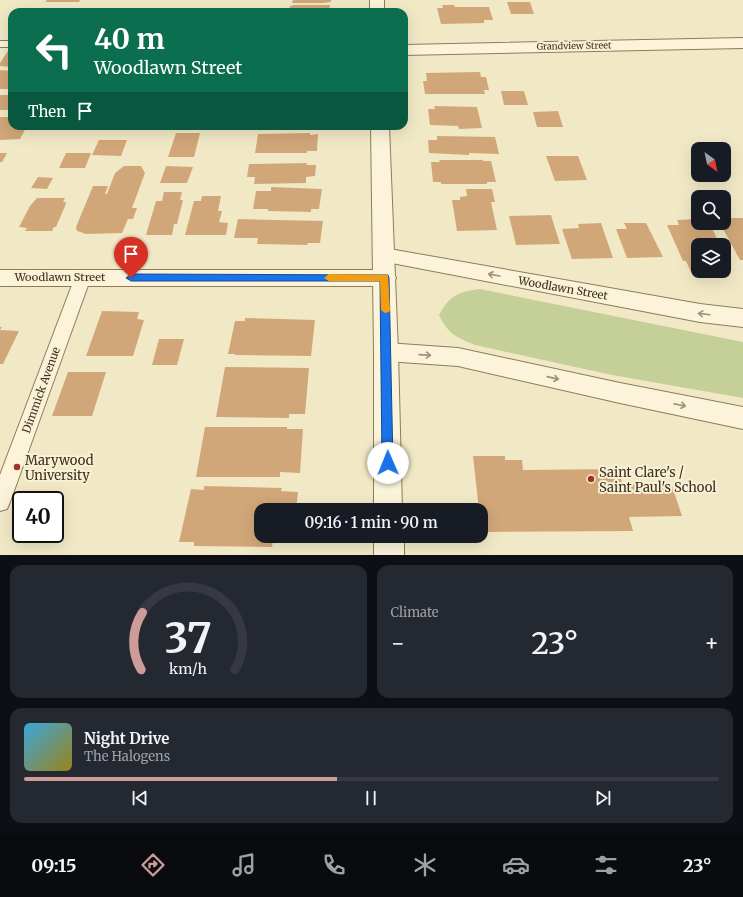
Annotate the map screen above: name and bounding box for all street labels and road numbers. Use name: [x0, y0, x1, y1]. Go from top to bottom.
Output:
street label: Grandview Street: [536, 39, 612, 52]
street label: Woodlawn Street: [14, 270, 106, 284]
street label: Woodlawn Street: [516, 273, 610, 303]
street label: Dimmick Avenue: [19, 345, 63, 435]

